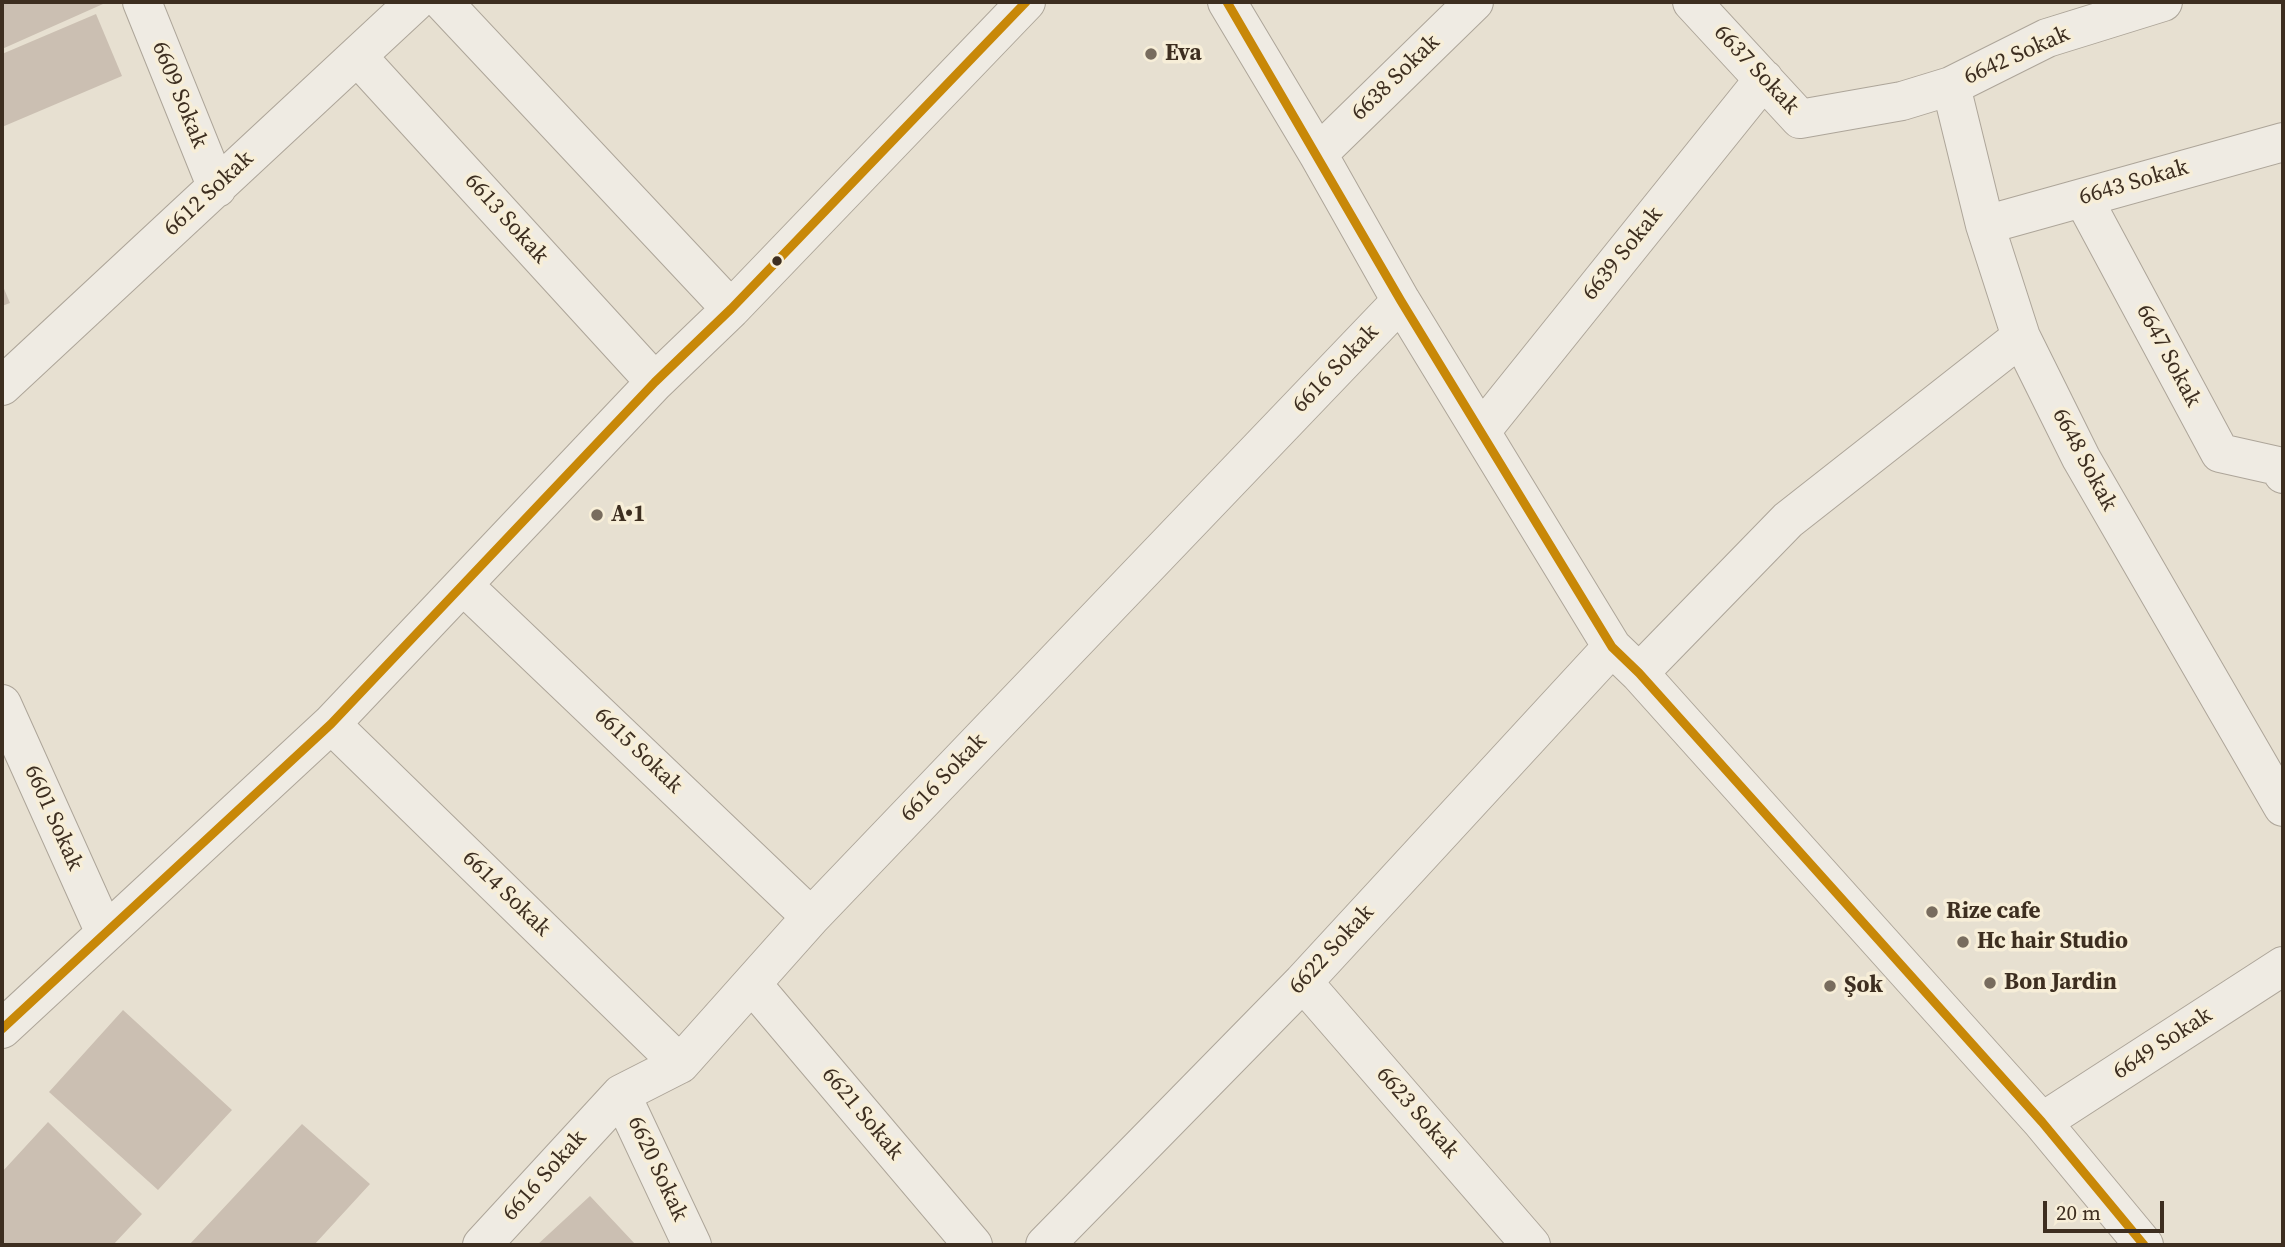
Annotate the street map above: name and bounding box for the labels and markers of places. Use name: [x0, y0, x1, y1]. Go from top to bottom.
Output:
place label: Eva: [1165, 40, 1202, 68]
marker: Eva: [1143, 46, 1159, 62]
unlabelled marker: [770, 254, 784, 268]
place label: A•1: [611, 501, 645, 529]
marker: A•1: [589, 507, 605, 523]
place label: Rize cafe: [1946, 898, 2040, 926]
marker: Rize cafe: [1924, 904, 1940, 920]
place label: Hc hair Studio: [1977, 928, 2128, 956]
marker: Hc hair Studio: [1955, 934, 1971, 950]
place label: Bon Jardin: [2004, 969, 2117, 997]
place label: Şok: [1844, 972, 1883, 1000]
marker: Bon Jardin: [1982, 975, 1998, 991]
marker: Şok: [1822, 978, 1838, 994]

